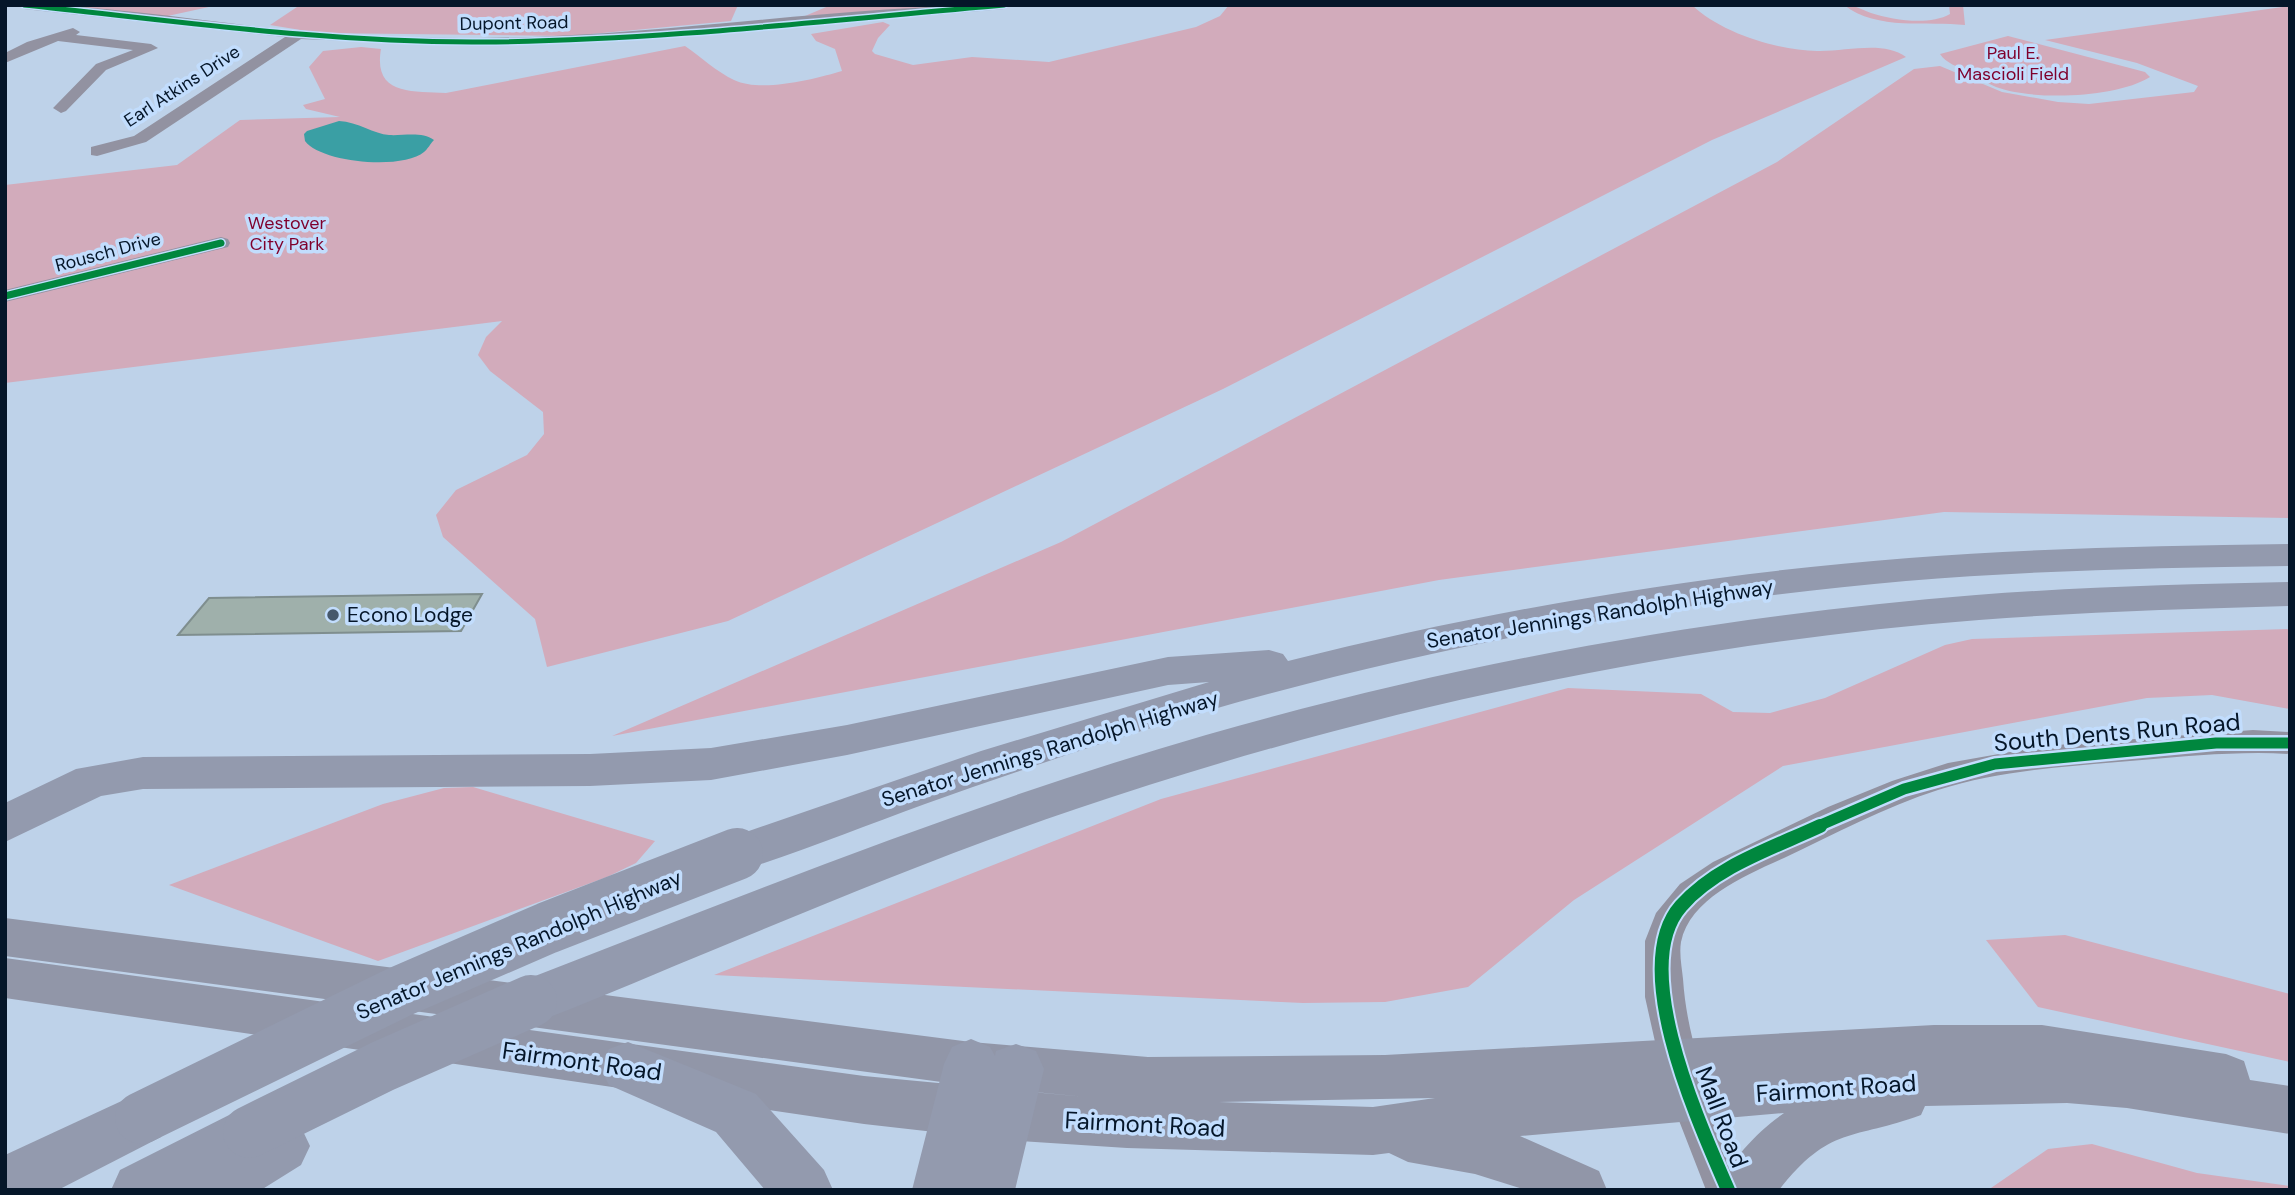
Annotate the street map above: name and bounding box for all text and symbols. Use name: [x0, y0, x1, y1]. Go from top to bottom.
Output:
street label: Dupont Road: [459, 10, 569, 36]
street label: Earl Atkins Drive: [119, 39, 245, 133]
park label: Paul E. Mascioli Field: [1957, 41, 2069, 86]
park label: Westover City Park: [248, 211, 326, 256]
street label: Rousch Drive: [53, 226, 163, 278]
street label: Senator Jennings Randolph Highway: [1425, 573, 1776, 655]
place label: Econo Lodge: [347, 601, 473, 629]
marker: Econo Lodge: [325, 607, 341, 623]
street label: Senator Jennings Randolph Highway: [878, 684, 1222, 814]
street label: South Dents Run Road: [1992, 706, 2242, 758]
street label: Senator Jennings Randolph Highway: [352, 863, 686, 1026]
street label: Fairmont Road: [500, 1034, 664, 1088]
street label: Mall Road: [1688, 1062, 1756, 1172]
street label: Fairmont Road: [1755, 1067, 1917, 1109]
street label: Fairmont Road: [1064, 1104, 1226, 1144]

